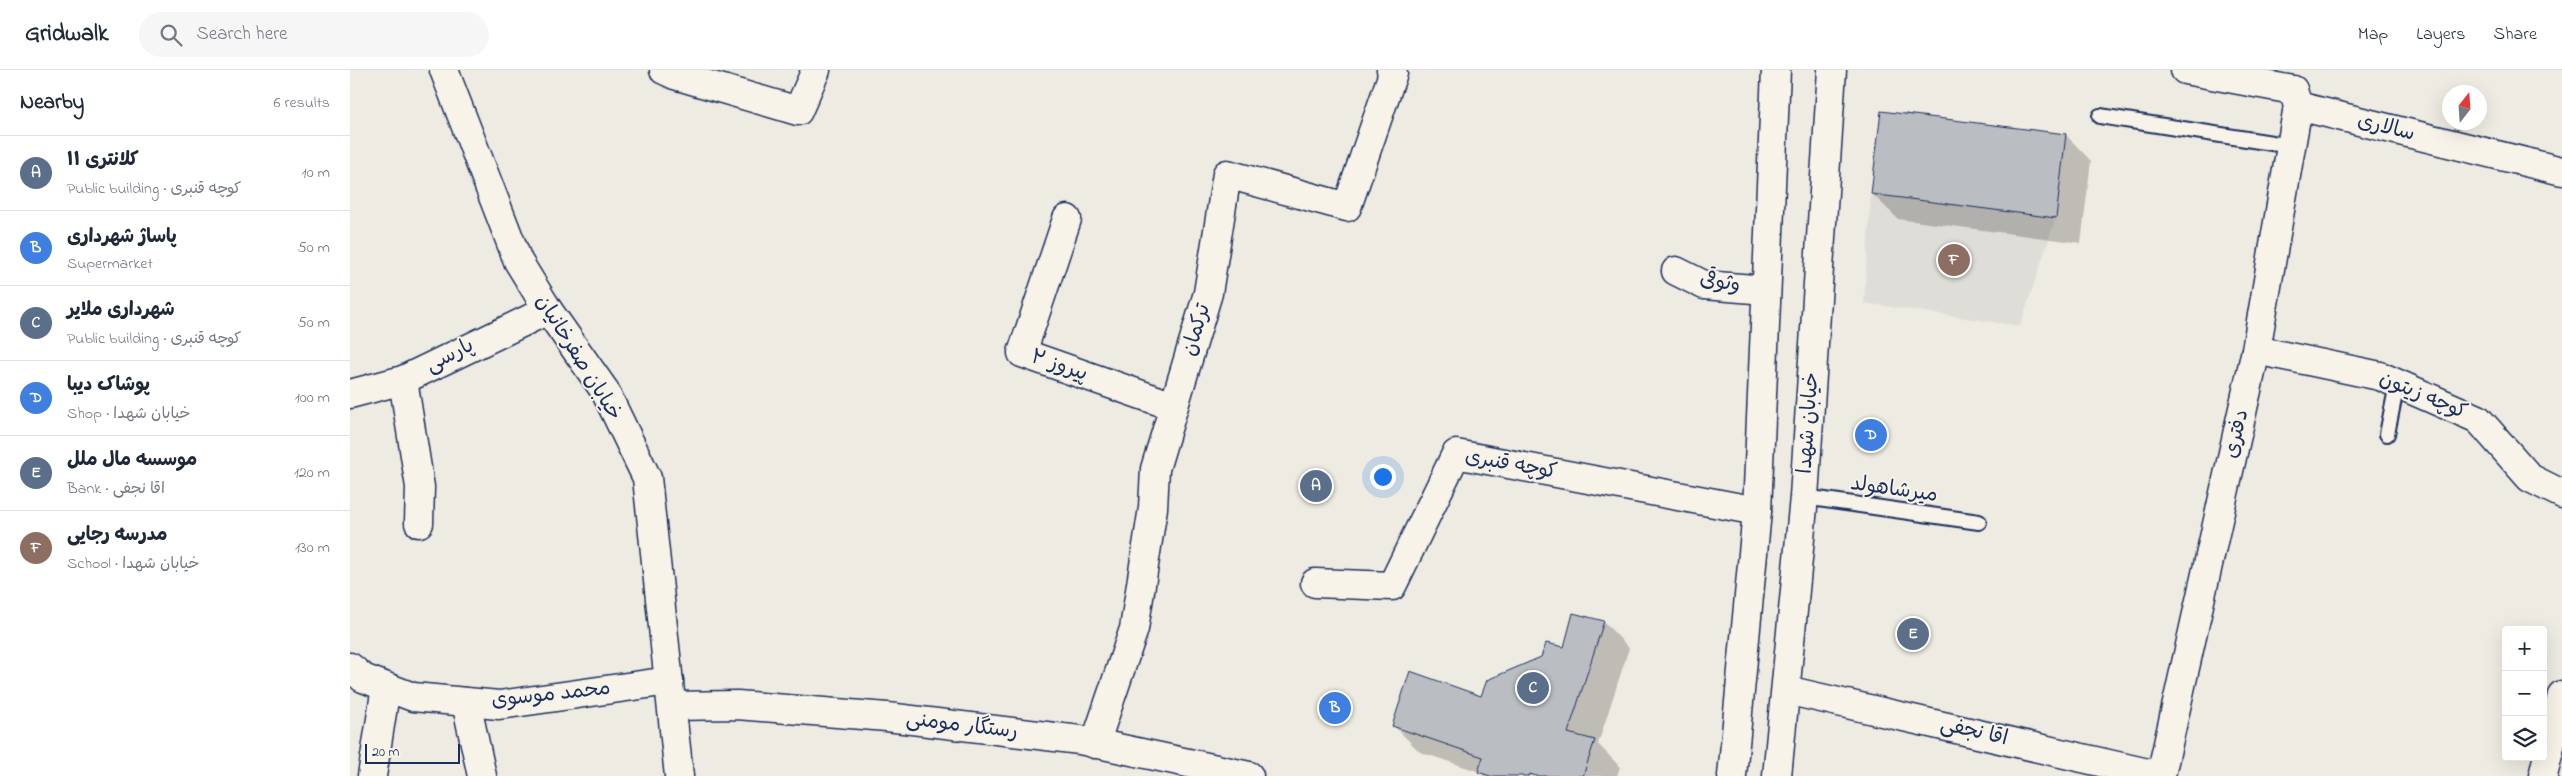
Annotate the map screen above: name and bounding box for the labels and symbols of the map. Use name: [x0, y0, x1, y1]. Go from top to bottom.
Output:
north arrow: [2442, 85, 2487, 130]
street label: سالاری: [2354, 106, 2418, 150]
pin: F: [1938, 241, 1970, 279]
street label: وثوقی: [1697, 265, 1743, 301]
street label: خیابان صفرخانیان: [527, 289, 629, 427]
street label: ترکمان: [1175, 299, 1219, 360]
street label: پارسی: [421, 331, 479, 381]
street label: پیروز ۲: [1027, 342, 1091, 390]
street label: کوچه زیتون: [2374, 364, 2472, 428]
street label: خیابان شهدا: [1791, 371, 1827, 475]
street label: دفتری: [2217, 407, 2257, 461]
pin: D: [1855, 416, 1887, 454]
street label: کوچه قنبری: [1463, 442, 1559, 488]
your location: [1370, 464, 1396, 490]
pin: A: [1300, 467, 1332, 505]
street label: میرشاهولد: [1848, 469, 1940, 511]
pin: E: [1897, 615, 1929, 653]
pin: C: [1517, 669, 1549, 707]
street label: محمد موسوی: [490, 674, 612, 716]
pin: B: [1319, 689, 1351, 727]
street label: رستگار مومنی: [904, 704, 1020, 748]
street label: اقا نجفی: [1937, 710, 2011, 754]
scale bar: [365, 741, 460, 764]

